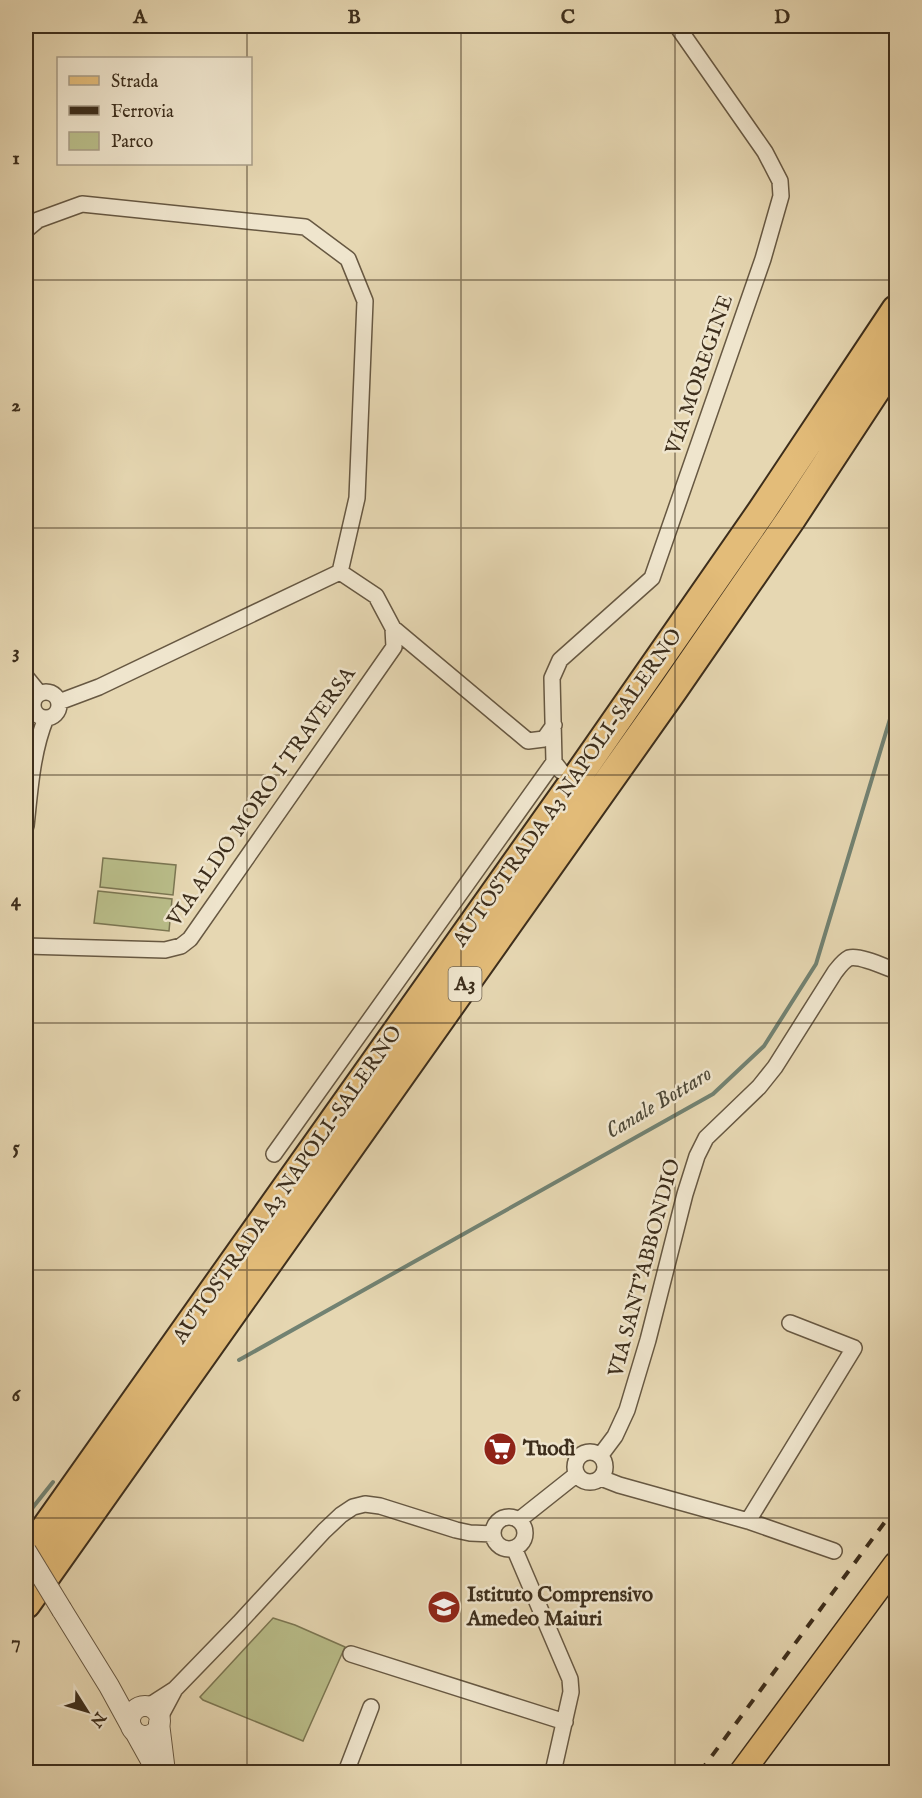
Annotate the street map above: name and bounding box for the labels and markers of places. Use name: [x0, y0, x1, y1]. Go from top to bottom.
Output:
supermarket icon: Tuodì: [482, 1431, 518, 1467]
place label: Tuodì: [522, 1436, 576, 1463]
place label: Istituto Comprensivo Amedeo Maiuri: [466, 1582, 654, 1633]
school or university icon: Istituto Comprensivo Amedeo Maiuri: [426, 1589, 462, 1625]

